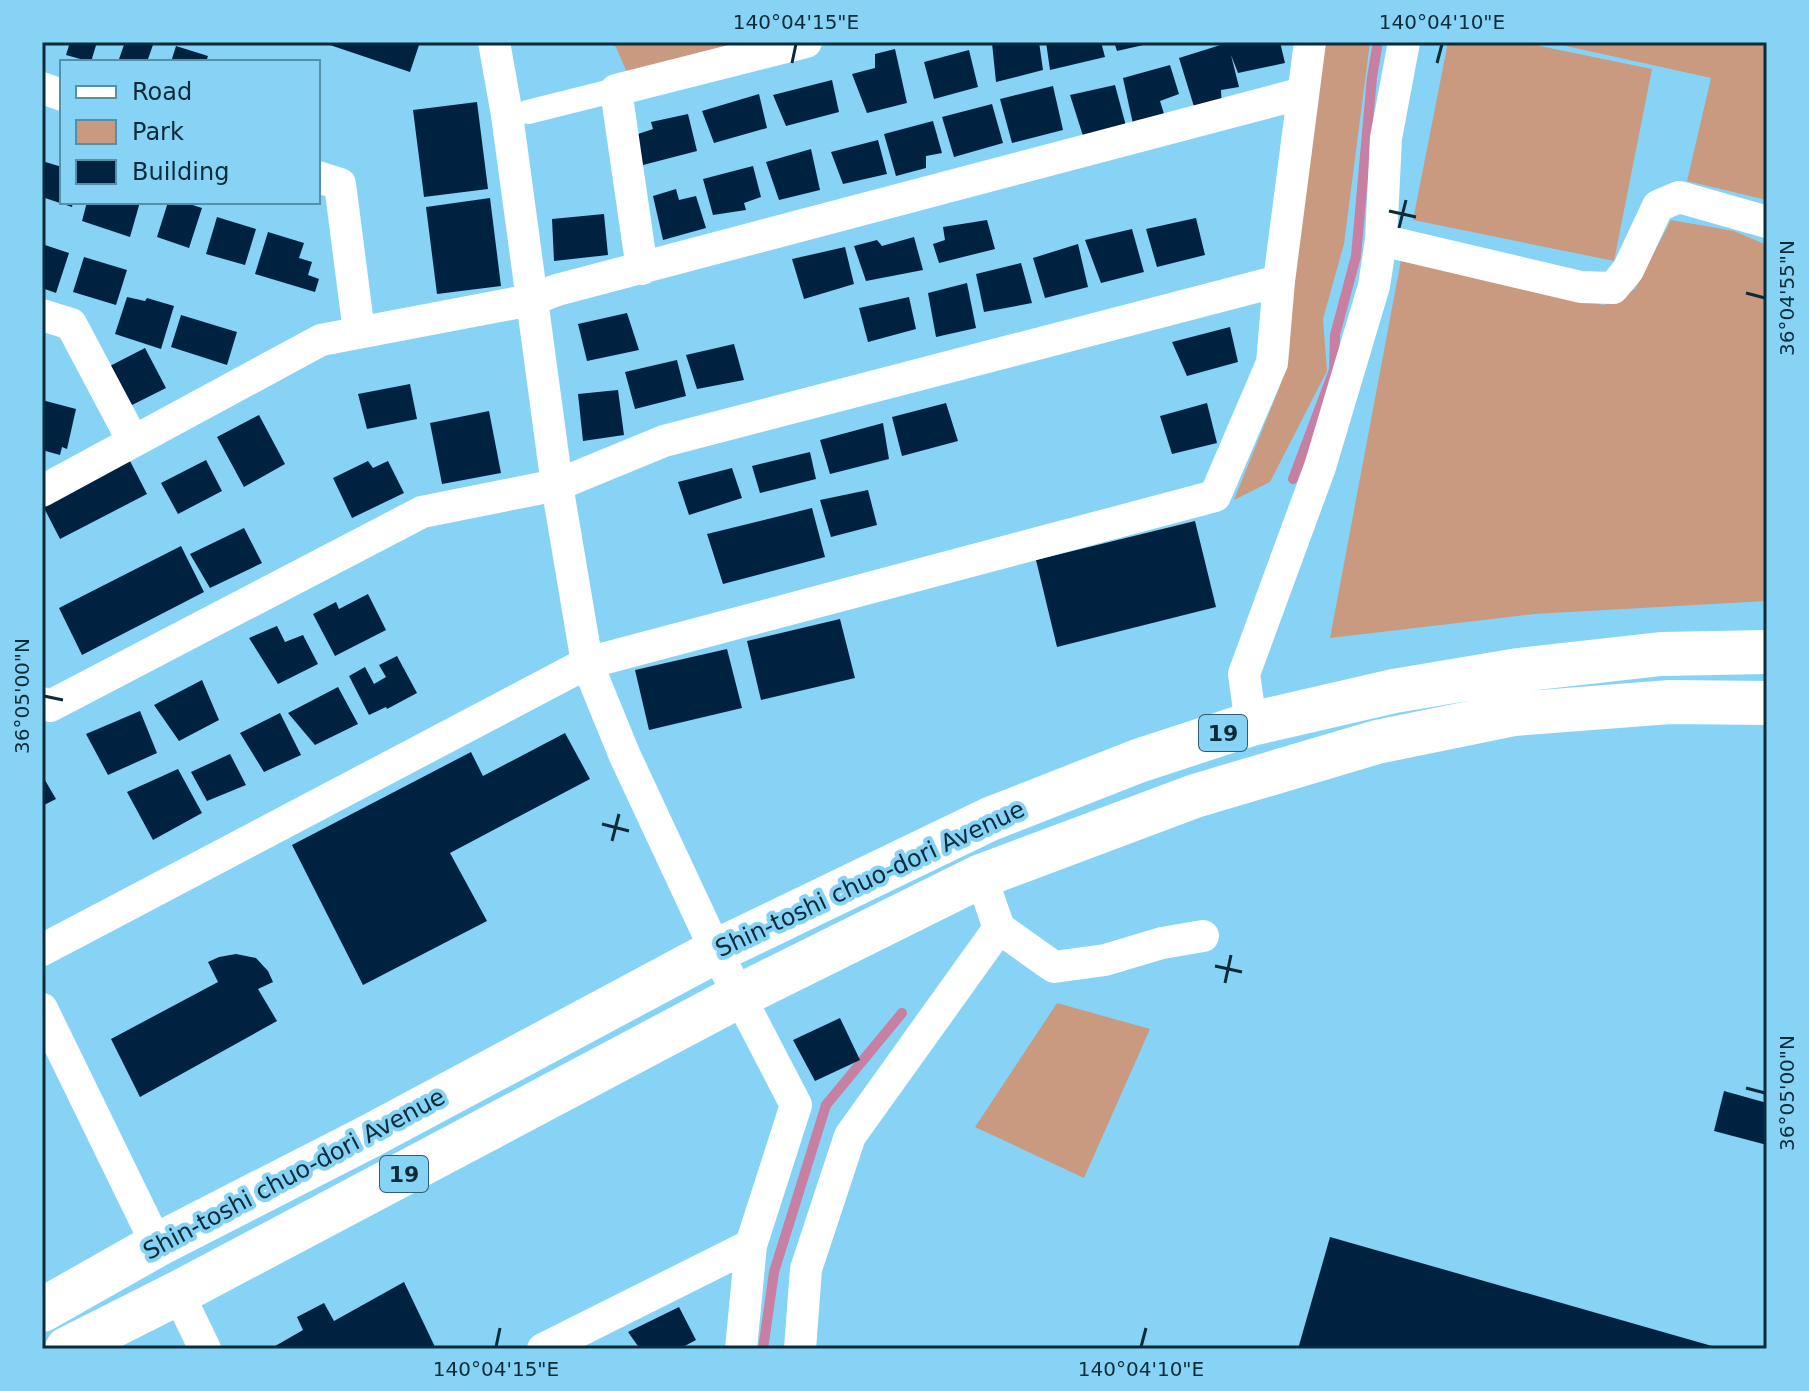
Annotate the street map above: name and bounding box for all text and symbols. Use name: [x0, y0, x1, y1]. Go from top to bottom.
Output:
text: 140°04'15"E: [733, 10, 859, 34]
text: 140°04'10"E: [1379, 10, 1505, 34]
legend: [60, 60, 320, 204]
text: Road: [132, 78, 192, 106]
text: Park: [132, 118, 184, 146]
text: Building: [132, 158, 229, 186]
text: 36°04'55"N: [1775, 240, 1799, 356]
text: 36°05'00"N: [10, 638, 34, 754]
road number: 19: [1199, 715, 1247, 751]
street label: Shin-toshi chuo-dori Avenue: [711, 795, 1029, 963]
text: 36°05'00"N: [1775, 1035, 1799, 1151]
street label: Shin-toshi chuo-dori Avenue: [138, 1082, 450, 1266]
road number: 19: [380, 1156, 428, 1192]
text: 140°04'15"E: [433, 1357, 559, 1381]
text: 140°04'10"E: [1078, 1357, 1204, 1381]

